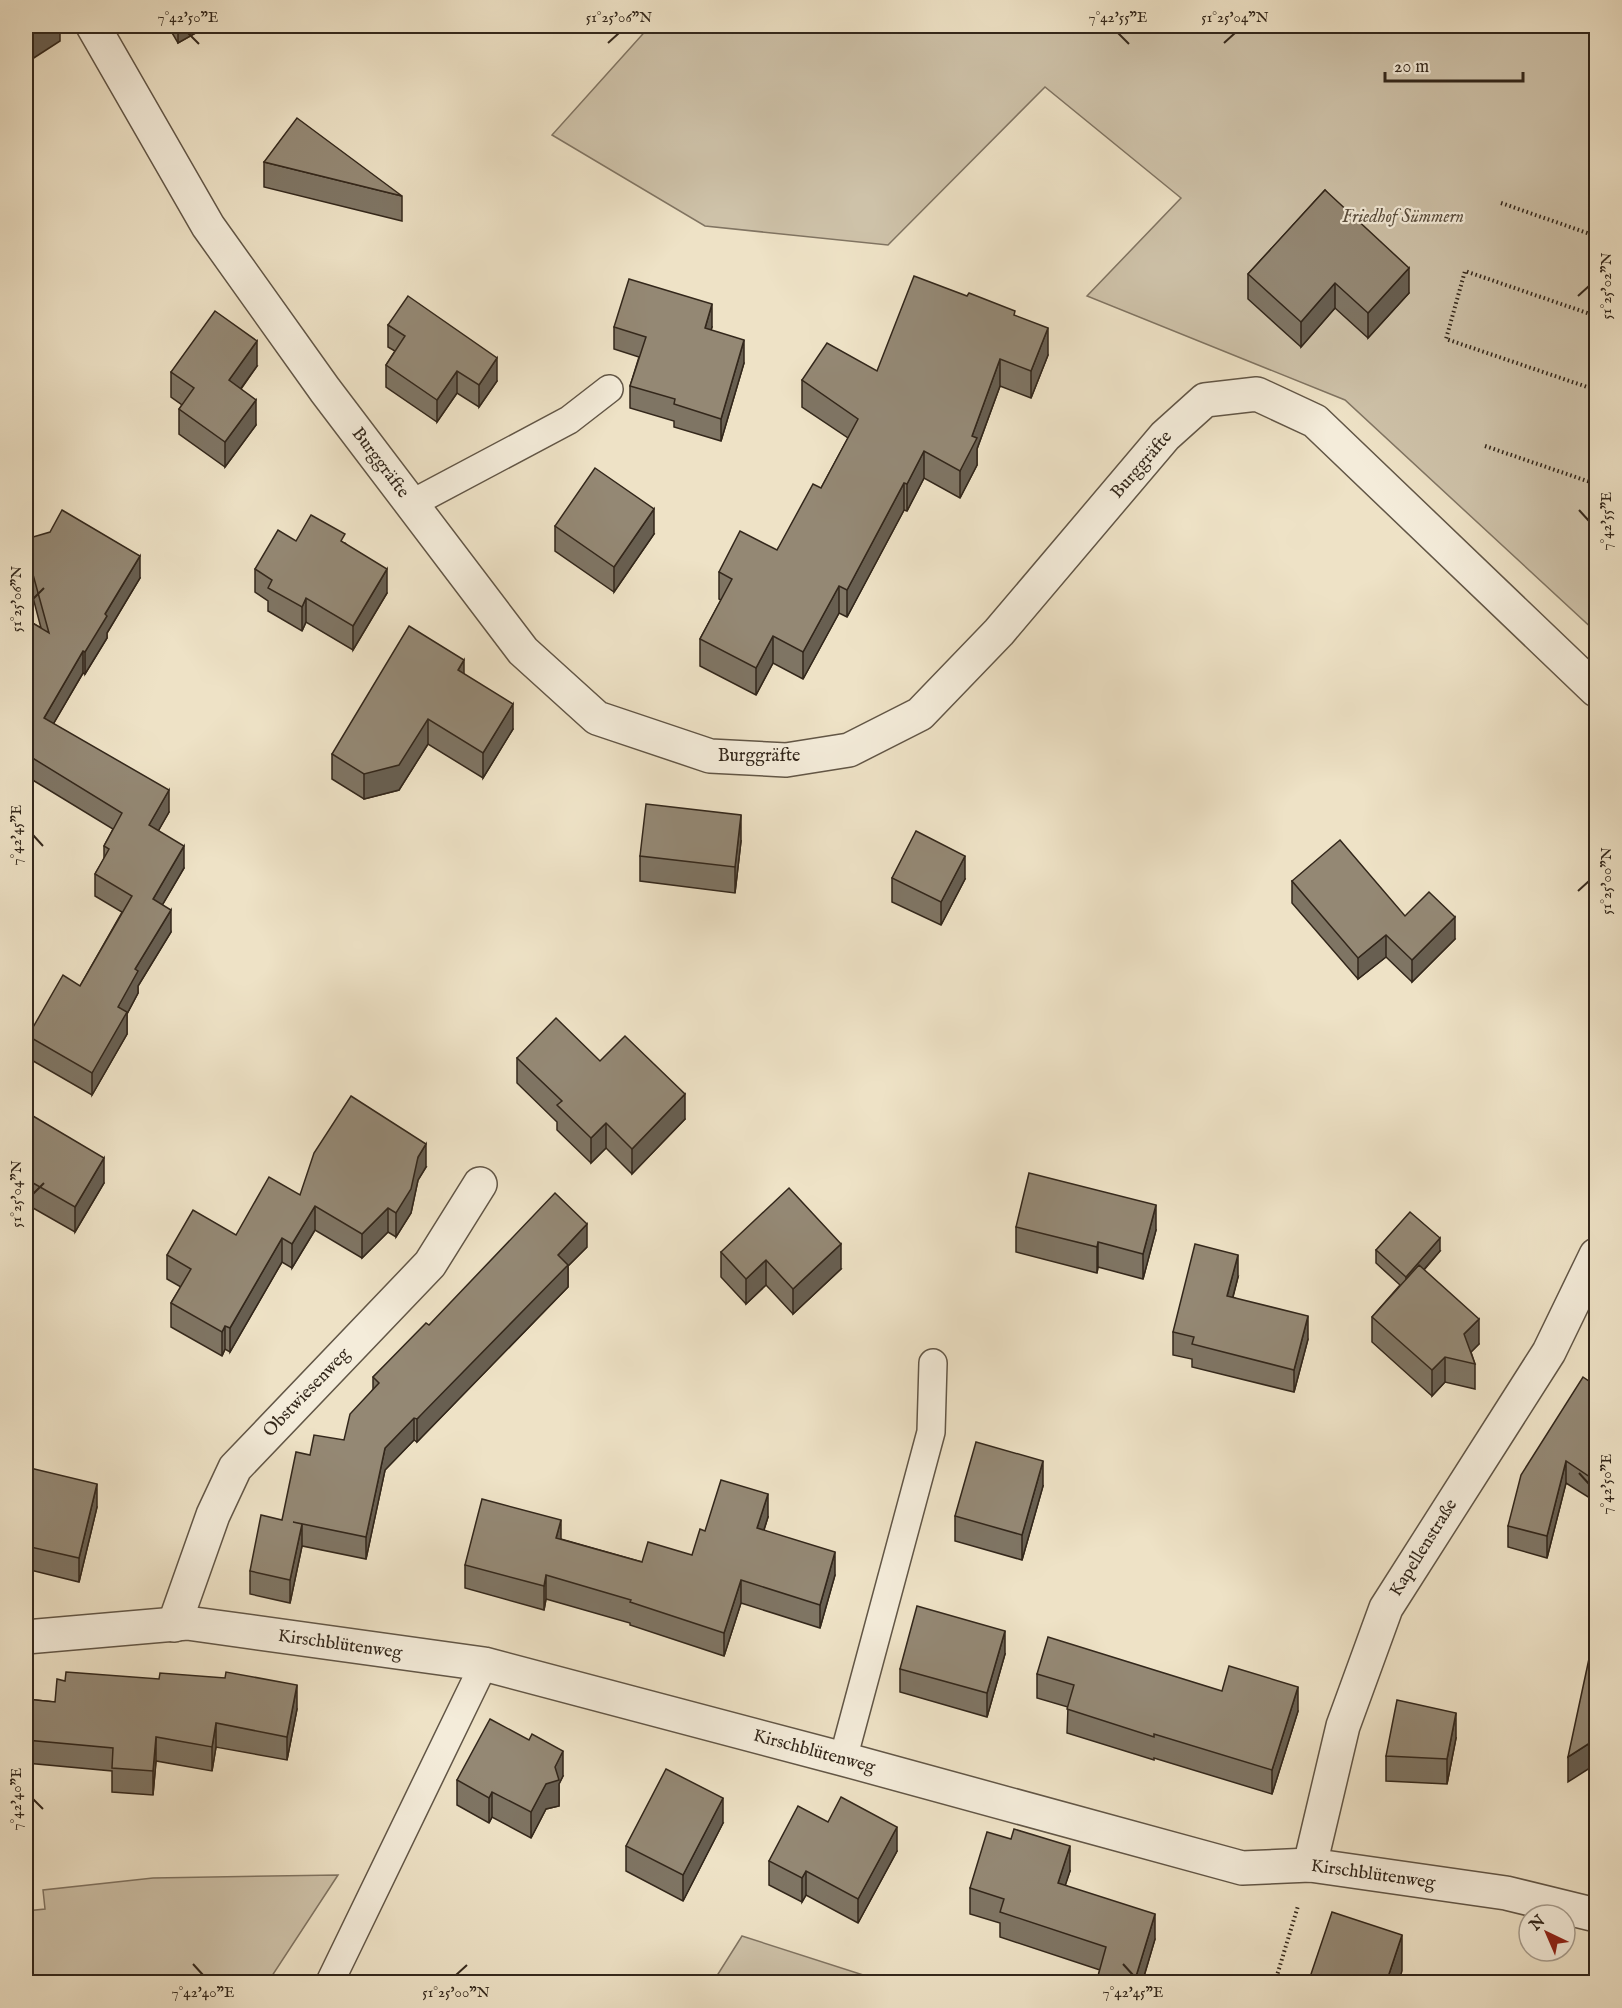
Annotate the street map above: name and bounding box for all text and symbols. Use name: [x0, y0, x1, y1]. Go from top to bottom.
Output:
text: 7°42'50"E: [158, 8, 218, 27]
text: 51°25'06"N: [586, 8, 652, 27]
text: 7°42'55"E: [1088, 8, 1148, 27]
text: 51°25'04"N: [1201, 8, 1269, 27]
scale bar: [1385, 45, 1523, 83]
text: 20 m: [1394, 56, 1429, 79]
park label: Friedhof Sümmern: [1342, 206, 1464, 229]
text: 51°25'02"N: [1597, 252, 1616, 320]
street label: Burggräfte: [346, 423, 414, 503]
street label: Burggräfte: [1106, 426, 1178, 504]
text: 7°42'55"E: [1597, 491, 1616, 551]
text: 51°25'06"N: [7, 566, 26, 632]
street label: Burggräfte: [718, 745, 800, 768]
text: 7°42'45"E: [7, 805, 26, 865]
text: 51°25'00"N: [1597, 847, 1616, 915]
text: 51°25'04"N: [7, 1160, 26, 1228]
street label: Obstwiesenweg: [259, 1343, 356, 1443]
text: 7°42'50"E: [1597, 1454, 1616, 1514]
street label: Kapellenstraße: [1385, 1495, 1463, 1601]
street label: Kirschblütenweg: [276, 1625, 404, 1665]
street label: Kirschblütenweg: [750, 1725, 878, 1779]
text: 7°42'40"E: [7, 1768, 26, 1830]
street label: Kirschblütenweg: [1309, 1855, 1437, 1895]
north arrow: [1517, 1903, 1577, 1963]
text: N: [1525, 1912, 1550, 1936]
text: 7°42'40"E: [172, 1983, 234, 2002]
text: 51°25'00"N: [422, 1983, 490, 2002]
text: 7°42'45"E: [1103, 1983, 1163, 2002]

